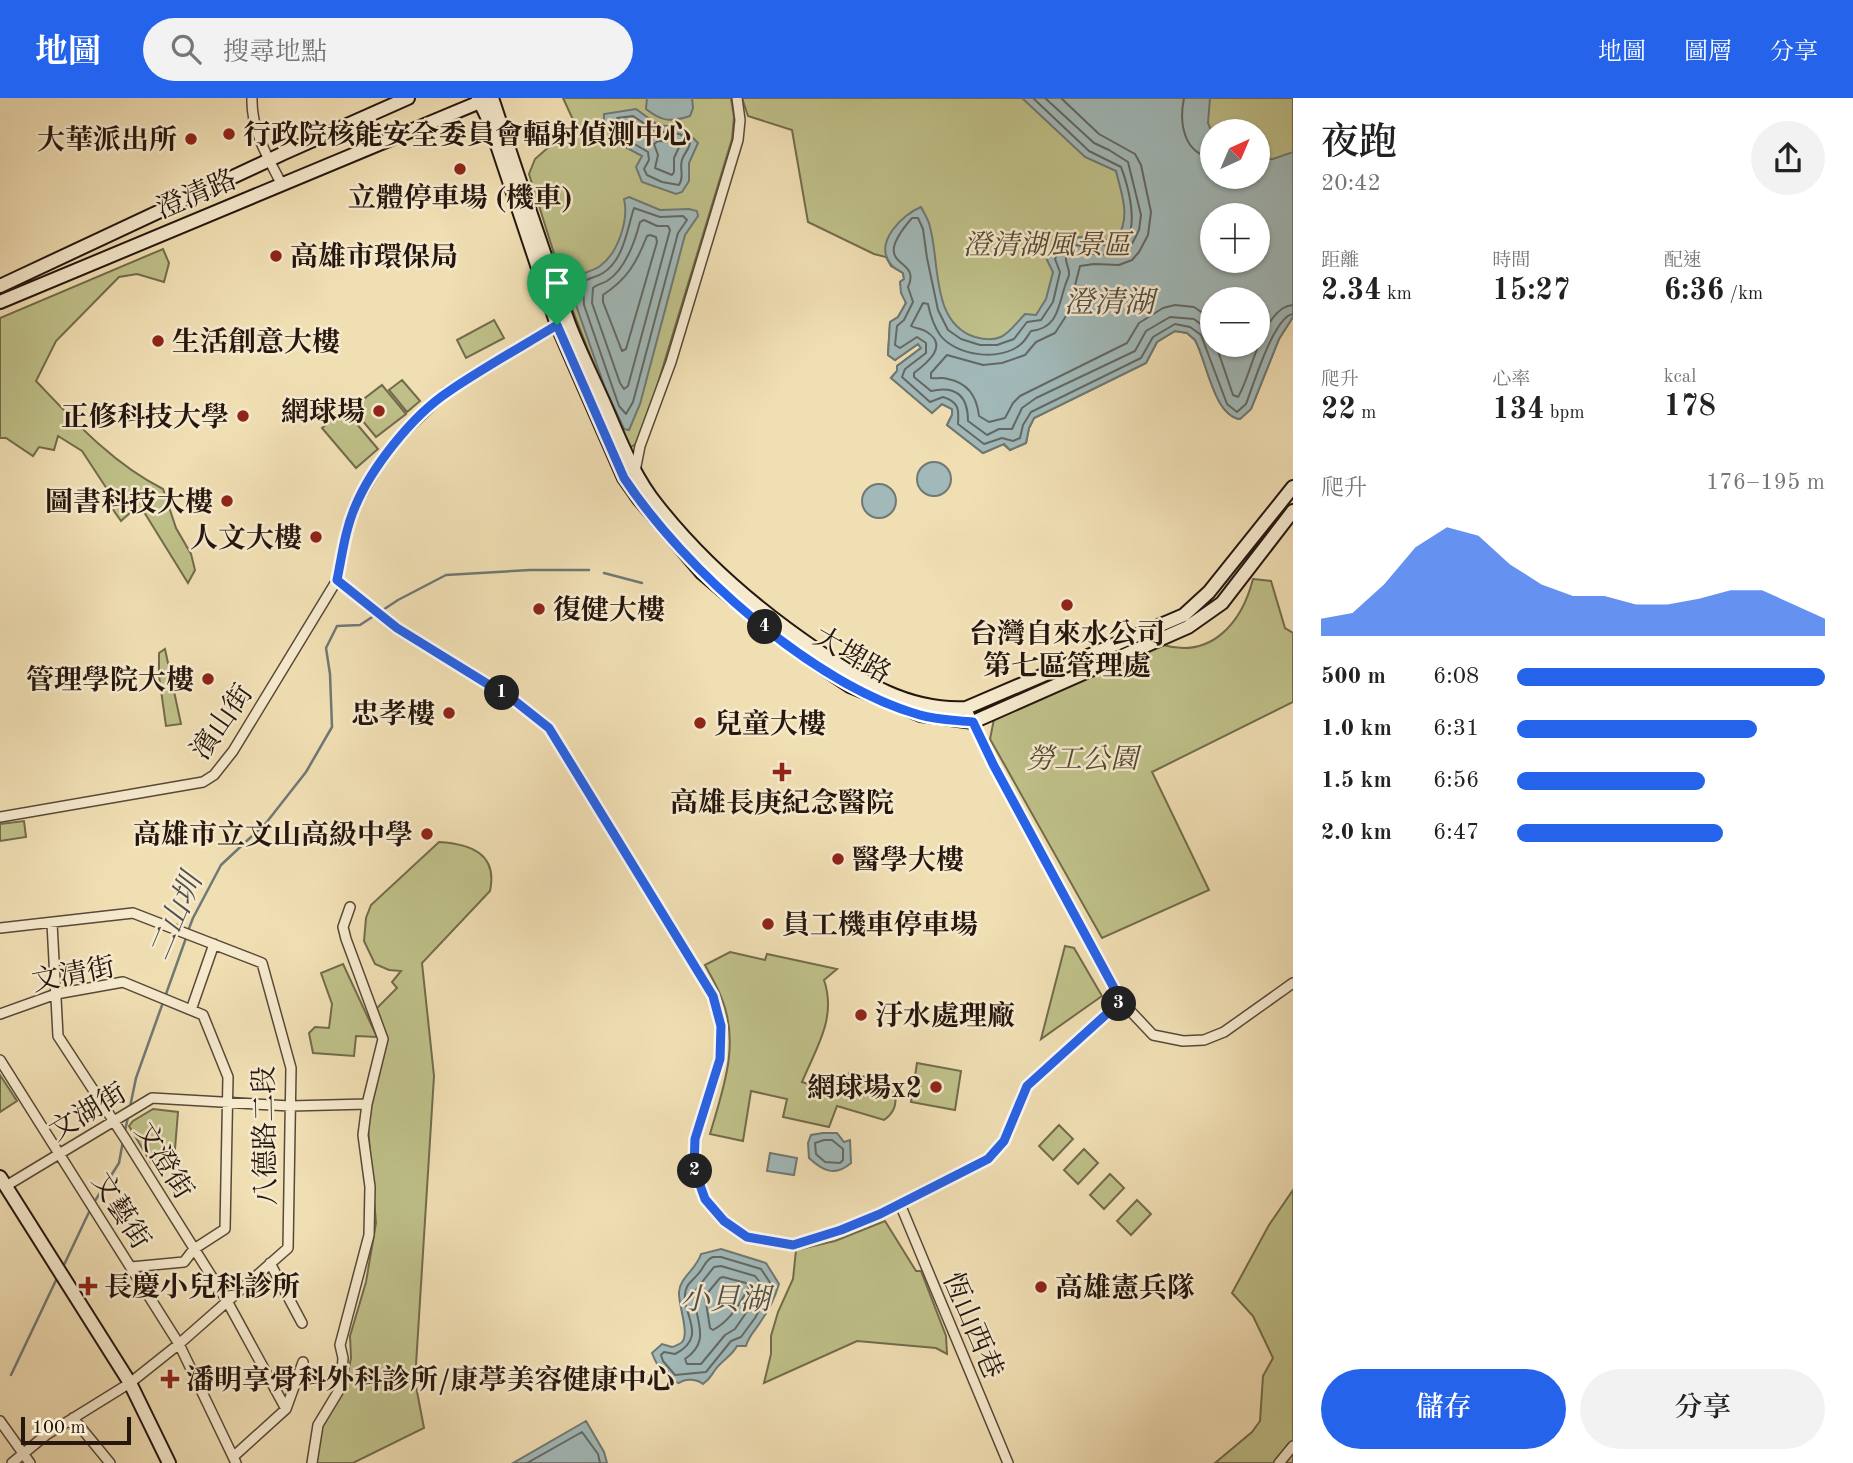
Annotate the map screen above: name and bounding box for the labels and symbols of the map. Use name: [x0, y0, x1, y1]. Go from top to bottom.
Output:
place label: 行政院核能安全委員會輻射偵測中心: [243, 119, 691, 151]
north arrow: [1200, 119, 1270, 189]
place label: 大華派出所: [37, 125, 177, 156]
marker: 行政院核能安全委員會輻射偵測中心: [221, 126, 237, 142]
marker: 大華派出所: [183, 131, 199, 147]
marker: 立體停車場 (機車): [452, 161, 468, 177]
street label: 澄清路: [152, 164, 241, 225]
place label: 立體停車場 (機車): [348, 182, 572, 214]
park label: 澄清湖風景區: [963, 230, 1134, 261]
place label: 高雄市環保局: [290, 241, 458, 273]
marker: 高雄市環保局: [268, 248, 284, 264]
pin: [527, 253, 587, 325]
water label: 澄清湖: [1064, 286, 1159, 319]
place label: 生活創意大樓: [172, 326, 340, 358]
marker: 生活創意大樓: [150, 333, 166, 349]
place label: 網球場: [281, 397, 365, 428]
place label: 正修科技大學: [61, 402, 229, 433]
marker: 網球場: [371, 403, 387, 419]
marker: 正修科技大學: [235, 408, 251, 424]
place label: 圖書科技大樓: [45, 487, 213, 518]
marker: 圖書科技大樓: [219, 493, 235, 509]
place label: 人文大樓: [190, 523, 302, 554]
marker: 人文大樓: [308, 529, 324, 545]
place label: 復健大樓: [553, 595, 665, 626]
marker: 台灣自來水公司 第七區管理處: [1059, 597, 1075, 613]
marker: 復健大樓: [531, 601, 547, 617]
pin: 4: [748, 610, 782, 644]
place label: 台灣自來水公司 第七區管理處: [969, 618, 1165, 682]
street label: 大埤路: [808, 621, 896, 690]
place label: 管理學院大樓: [26, 664, 194, 696]
marker: 管理學院大樓: [200, 671, 216, 687]
pin: 1: [484, 676, 520, 710]
street label: 濱山街: [185, 679, 259, 765]
place label: 忠孝樓: [351, 699, 435, 730]
marker: 忠孝樓: [441, 705, 457, 721]
place label: 兒童大樓: [714, 708, 826, 740]
marker: 兒童大樓: [692, 715, 708, 731]
park label: 勞工公園: [1026, 744, 1142, 775]
marker: 高雄長庚紀念醫院: [772, 762, 792, 782]
place label: 高雄長庚紀念醫院: [670, 787, 894, 819]
place label: 高雄市立文山高級中學: [133, 819, 413, 851]
marker: 高雄市立文山高級中學: [419, 826, 435, 842]
place label: 醫學大樓: [852, 845, 964, 876]
marker: 醫學大樓: [830, 851, 846, 867]
water label: 二山圳: [144, 865, 210, 965]
place label: 員工機車停車場: [782, 909, 978, 941]
marker: 員工機車停車場: [760, 916, 776, 932]
street label: 文清街: [29, 951, 117, 998]
pin: 3: [1102, 986, 1136, 1021]
place label: 汙水處理廠: [875, 1000, 1015, 1032]
marker: 汙水處理廠: [853, 1007, 869, 1023]
street label: 八德路二段: [249, 1066, 282, 1206]
place label: 網球場x2: [807, 1073, 922, 1104]
street label: 文湖街: [44, 1077, 132, 1147]
marker: 網球場x2: [928, 1079, 944, 1095]
street label: 文澄街: [128, 1117, 199, 1205]
pin: 2: [678, 1154, 712, 1188]
street label: 文藝街: [85, 1167, 156, 1255]
street label: 恆山西巷: [936, 1268, 1009, 1383]
place label: 長慶小兒科診所: [104, 1271, 300, 1303]
place label: 高雄憲兵隊: [1055, 1272, 1195, 1304]
marker: 長慶小兒科診所: [78, 1276, 98, 1296]
marker: 高雄憲兵隊: [1033, 1279, 1049, 1295]
water label: 小貝湖: [680, 1284, 775, 1316]
place label: 潘明享骨科外科診所/康葶美容健康中心: [186, 1364, 675, 1396]
marker: 潘明享骨科外科診所/康葶美容健康中心: [160, 1369, 180, 1389]
scale bar: [21, 1414, 131, 1446]

